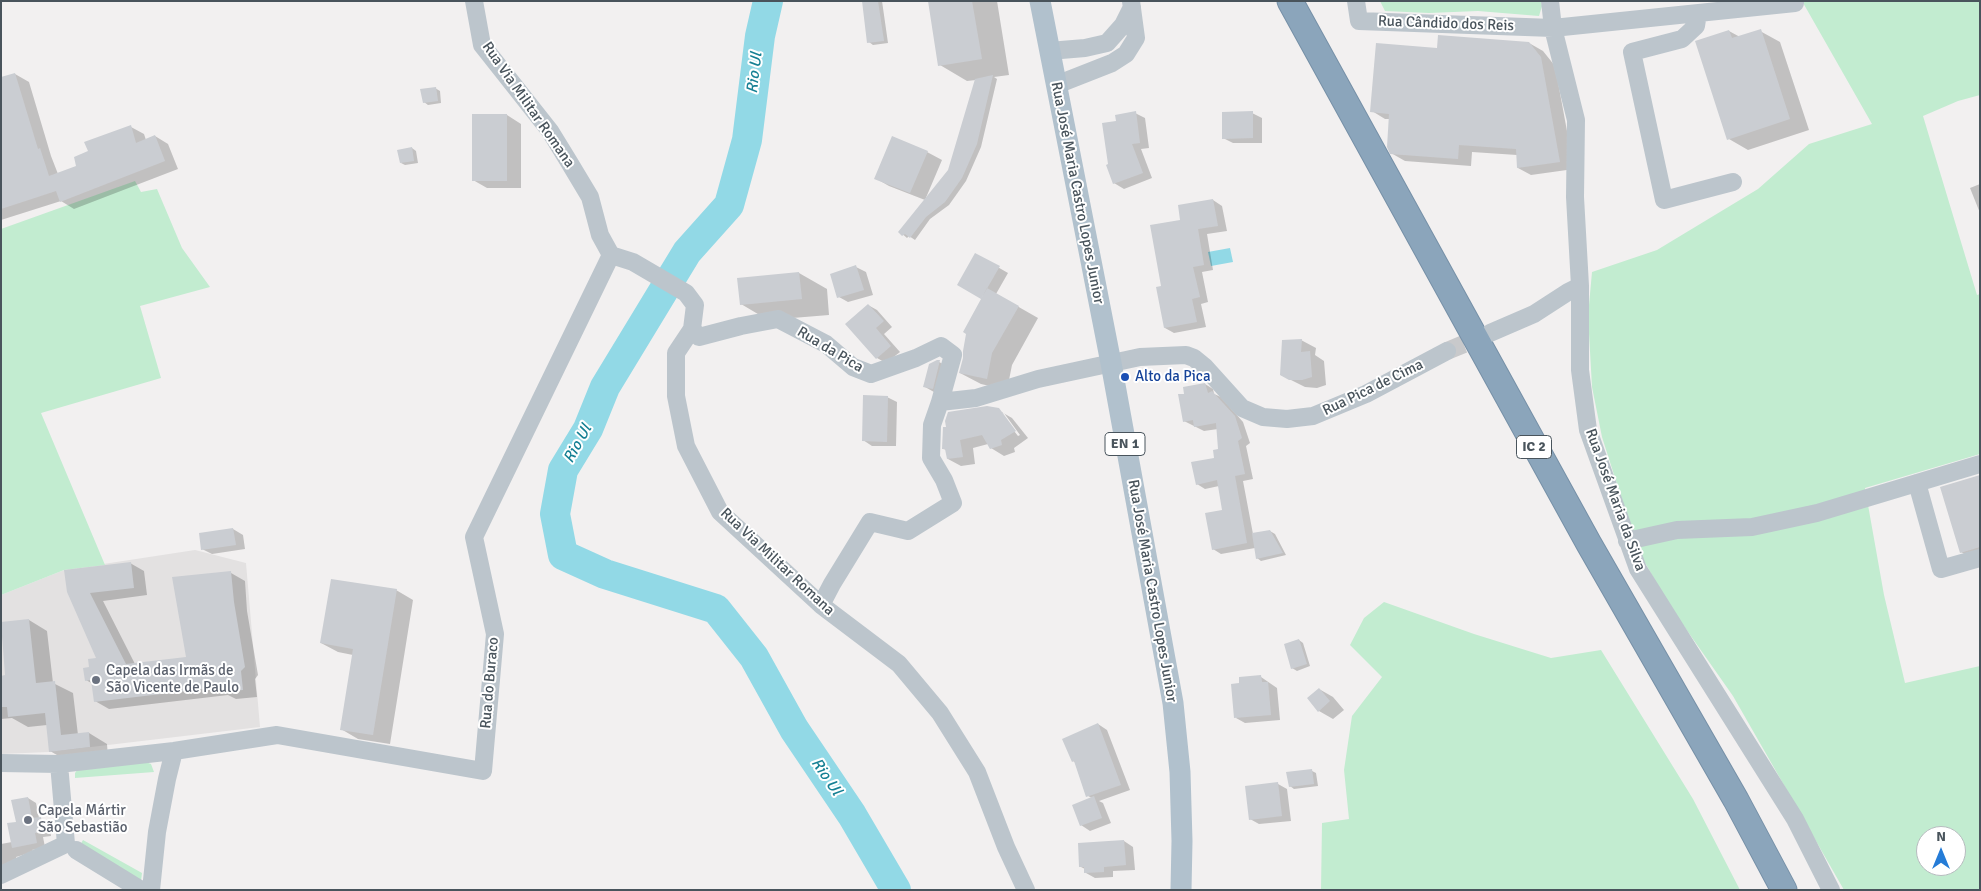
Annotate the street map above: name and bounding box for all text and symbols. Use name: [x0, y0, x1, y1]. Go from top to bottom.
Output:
street label: Rua Cândido dos Reis: [1378, 13, 1514, 35]
street label: Rua Via Militar Romana: [478, 39, 578, 171]
water label: Rio Ul: [743, 51, 767, 95]
street label: Rua José Maria Castro Lopes Junior: [1047, 80, 1107, 306]
street label: Rua da Pica: [794, 323, 866, 377]
street label: Rua Pica de Cima: [1320, 356, 1426, 420]
place label: Alto da Pica: [1135, 368, 1211, 386]
marker: Alto da Pica: [1119, 371, 1131, 383]
water label: Rio Ul: [560, 421, 596, 467]
street label: Rua José Maria da Silva: [1581, 426, 1649, 574]
road number: EN 1: [1105, 432, 1145, 456]
road number: IC 2: [1516, 436, 1552, 458]
street label: Rua José Maria Castro Lopes Junior: [1124, 478, 1180, 704]
street label: Rua Via Militar Romana: [716, 504, 838, 620]
street label: Rua do Buraco: [477, 636, 503, 730]
place label: Capela das Irmãs de São Vicente de Paulo: [106, 662, 239, 697]
marker: Capela das Irmãs de São Vicente de Paulo: [90, 674, 102, 686]
water label: Rio Ul: [807, 755, 845, 799]
place label: Capela Mártir São Sebastião: [38, 802, 128, 837]
marker: Capela Mártir São Sebastião: [22, 814, 34, 826]
north arrow: [1916, 826, 1966, 876]
text: N: [1936, 828, 1946, 845]

